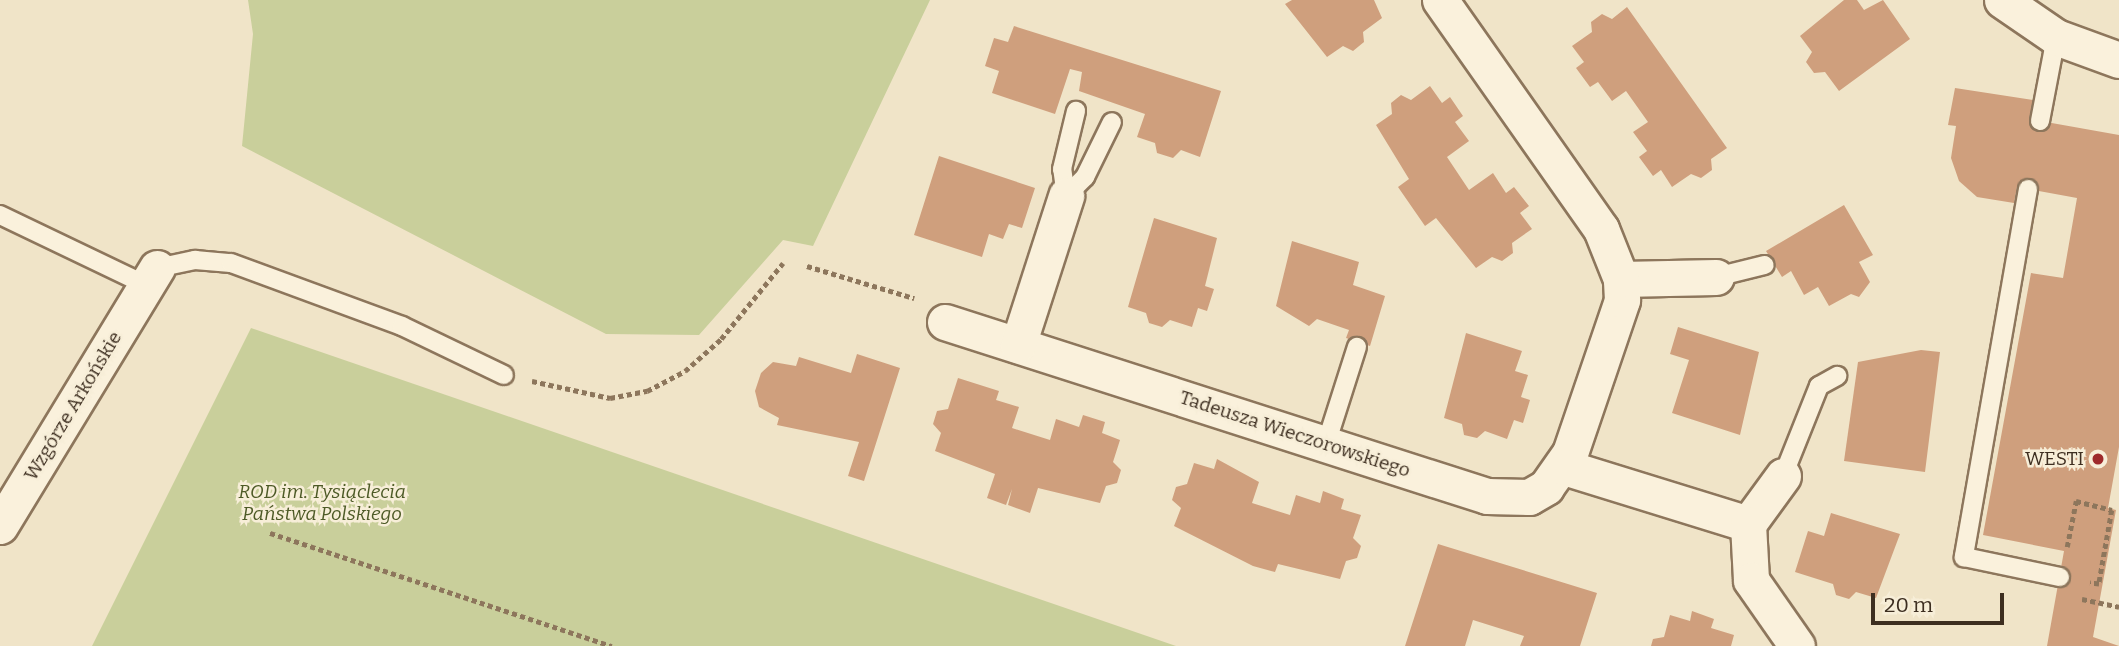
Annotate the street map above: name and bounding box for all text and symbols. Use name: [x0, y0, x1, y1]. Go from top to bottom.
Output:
street label: Wzgórze Arkońskie: [19, 327, 127, 485]
street label: Tadeusza Wieczorowskiego: [1177, 386, 1413, 482]
place label: WESTI: [2025, 448, 2084, 470]
marker: WESTI: [2090, 451, 2106, 467]
park label: ROD im. Tysiąclecia Państwa Polskiego: [238, 481, 406, 525]
scale bar: [1874, 580, 2007, 624]
text: 20 m: [1884, 592, 1933, 618]

